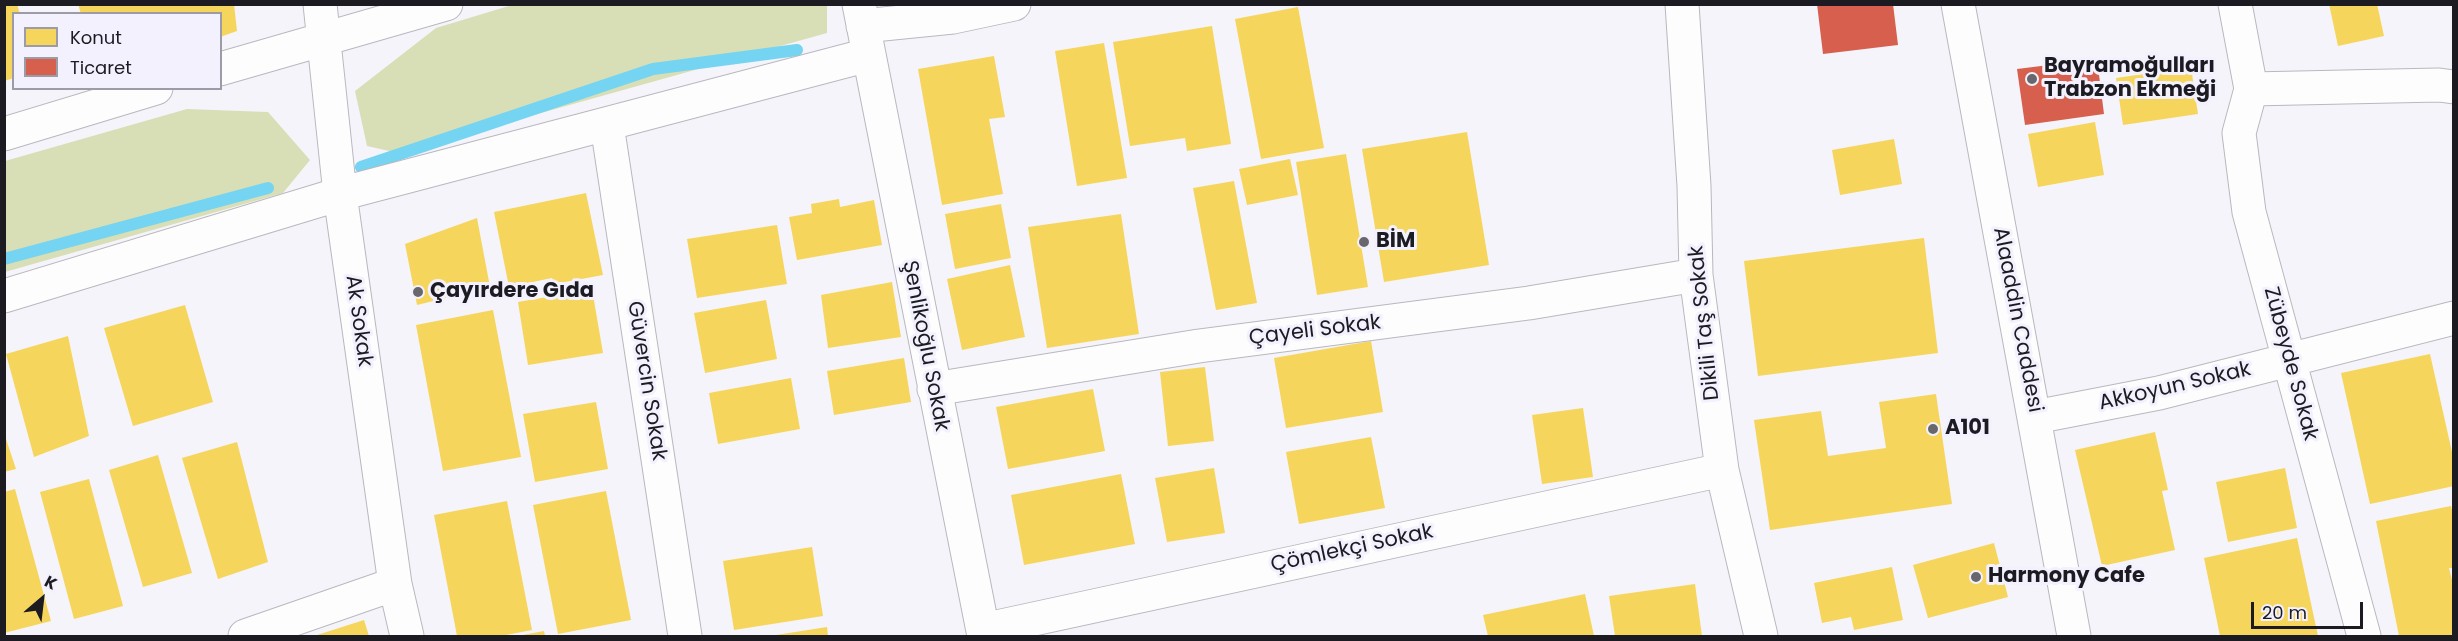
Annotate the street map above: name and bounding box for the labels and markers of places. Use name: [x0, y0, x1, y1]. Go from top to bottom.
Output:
place label: Bayramoğulları Trabzon Ekmeği: [2044, 54, 2216, 104]
marker: Bayramoğulları Trabzon Ekmeği: [2025, 72, 2039, 86]
place label: BİM: [1376, 229, 1415, 255]
marker: BİM: [1357, 235, 1371, 249]
place label: Çayırdere Gıda: [430, 279, 594, 305]
marker: Çayırdere Gıda: [411, 285, 425, 299]
place label: A101: [1945, 416, 1990, 442]
marker: A101: [1926, 422, 1940, 436]
place label: Harmony Cafe: [1988, 564, 2145, 590]
marker: Harmony Cafe: [1969, 570, 1983, 584]

